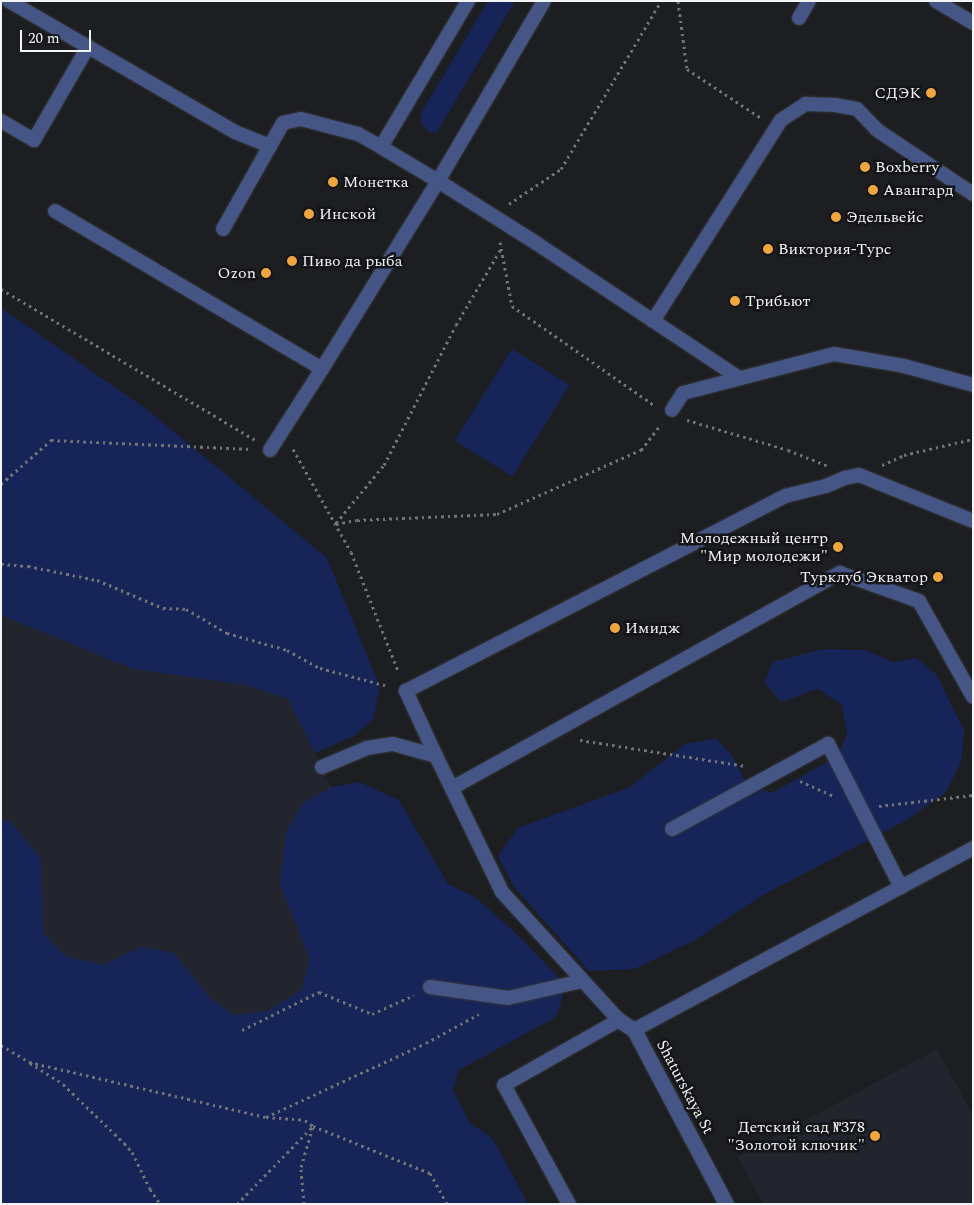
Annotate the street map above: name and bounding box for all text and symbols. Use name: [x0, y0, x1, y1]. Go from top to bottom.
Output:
scale bar: [22, 20, 94, 52]
text: 20 m: [28, 27, 60, 50]
place label: СДЭК: [875, 83, 921, 103]
marker: СДЭК: [925, 87, 937, 99]
place label: Boxberry: [875, 157, 939, 177]
marker: Boxberry: [859, 161, 871, 173]
place label: Монетка: [343, 172, 409, 192]
marker: Монетка: [327, 176, 339, 188]
place label: Авангард: [883, 180, 954, 200]
marker: Авангард: [867, 184, 879, 196]
place label: Инской: [319, 204, 376, 224]
place label: Эдельвейс: [846, 207, 924, 227]
marker: Инской: [303, 208, 315, 220]
marker: Эдельвейс: [830, 211, 842, 223]
place label: Виктория-Турс: [778, 239, 891, 259]
marker: Виктория-Турс: [762, 243, 774, 255]
place label: Пиво да рыба: [302, 251, 403, 271]
marker: Пиво да рыба: [286, 255, 298, 267]
place label: Ozon: [218, 263, 256, 283]
marker: Ozon: [260, 267, 272, 279]
place label: Трибьют: [745, 291, 810, 311]
marker: Трибьют: [729, 295, 741, 307]
place label: Молодежный центр "Мир молодежи": [680, 528, 828, 566]
marker: Молодежный центр "Мир молодежи": [832, 541, 844, 553]
place label: Турклуб Экватор: [800, 567, 928, 587]
marker: Турклуб Экватор: [932, 571, 944, 583]
place label: Имидж: [625, 618, 680, 638]
marker: Имидж: [609, 622, 621, 634]
street label: Shaturskaya St: [652, 1037, 718, 1137]
place label: Детский сад №378 "Золотой ключик": [727, 1117, 865, 1155]
marker: Детский сад №378 "Золотой ключик": [869, 1130, 881, 1142]

